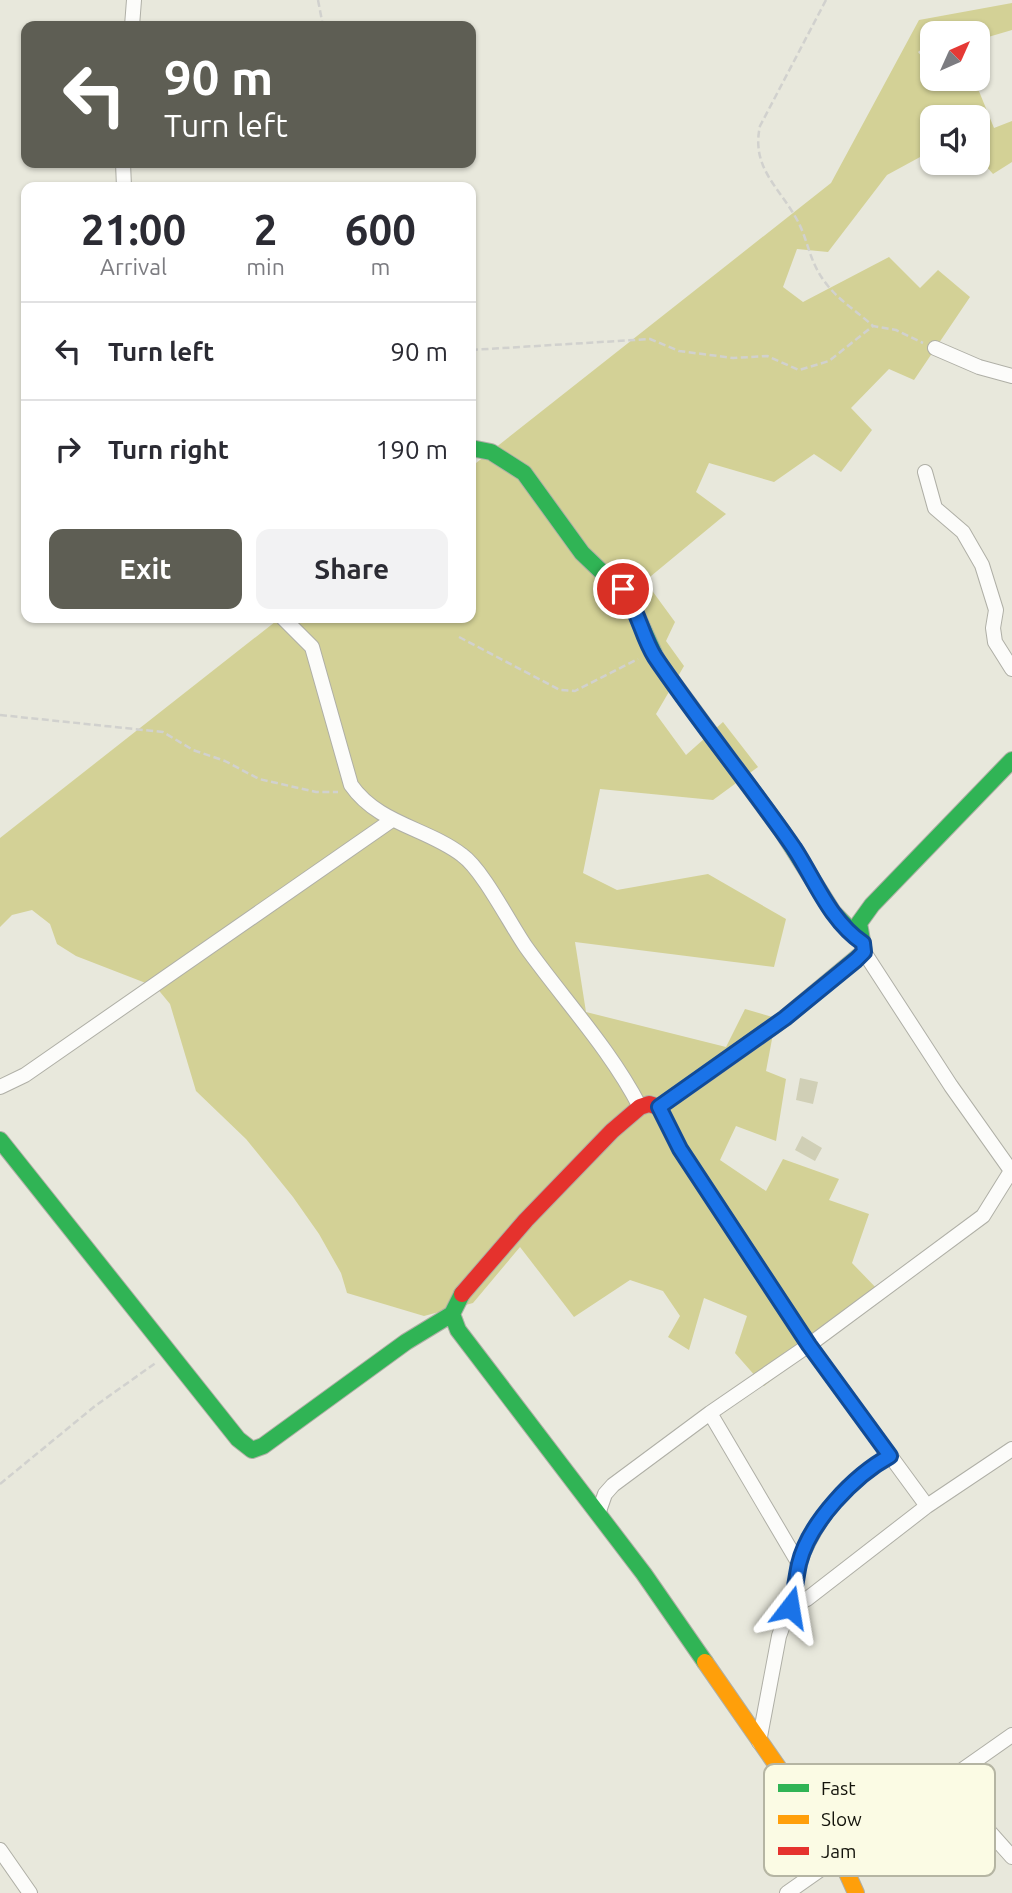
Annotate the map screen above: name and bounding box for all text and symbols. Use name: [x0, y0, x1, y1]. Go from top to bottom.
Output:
north arrow: [920, 21, 990, 91]
map controls: [920, 21, 990, 175]
icon: left: [49, 49, 140, 140]
text: 90 m: [164, 49, 273, 104]
button: sound: [920, 105, 990, 175]
text: Turn left: [164, 107, 288, 143]
text: 21:00: [81, 206, 186, 253]
text: 2: [254, 206, 277, 253]
text: 600: [345, 206, 416, 253]
text: Arrival: [100, 254, 167, 279]
text: min: [246, 254, 285, 279]
text: m: [370, 254, 390, 279]
icon: left: [49, 332, 87, 370]
text: Turn left: [108, 337, 214, 366]
text: 90 m: [390, 337, 448, 366]
icon: right: [49, 430, 87, 468]
text: Turn right: [108, 435, 229, 464]
text: 190 m: [376, 435, 448, 464]
button: Exit: [49, 529, 242, 609]
button: Share: [256, 529, 448, 609]
pin: [593, 559, 653, 619]
icon: arrive: [604, 570, 642, 608]
position arrow: [753, 1570, 827, 1644]
legend: [764, 1764, 995, 1876]
text: Fast: [821, 1777, 856, 1799]
text: Slow: [821, 1808, 862, 1830]
text: Jam: [821, 1840, 857, 1862]

